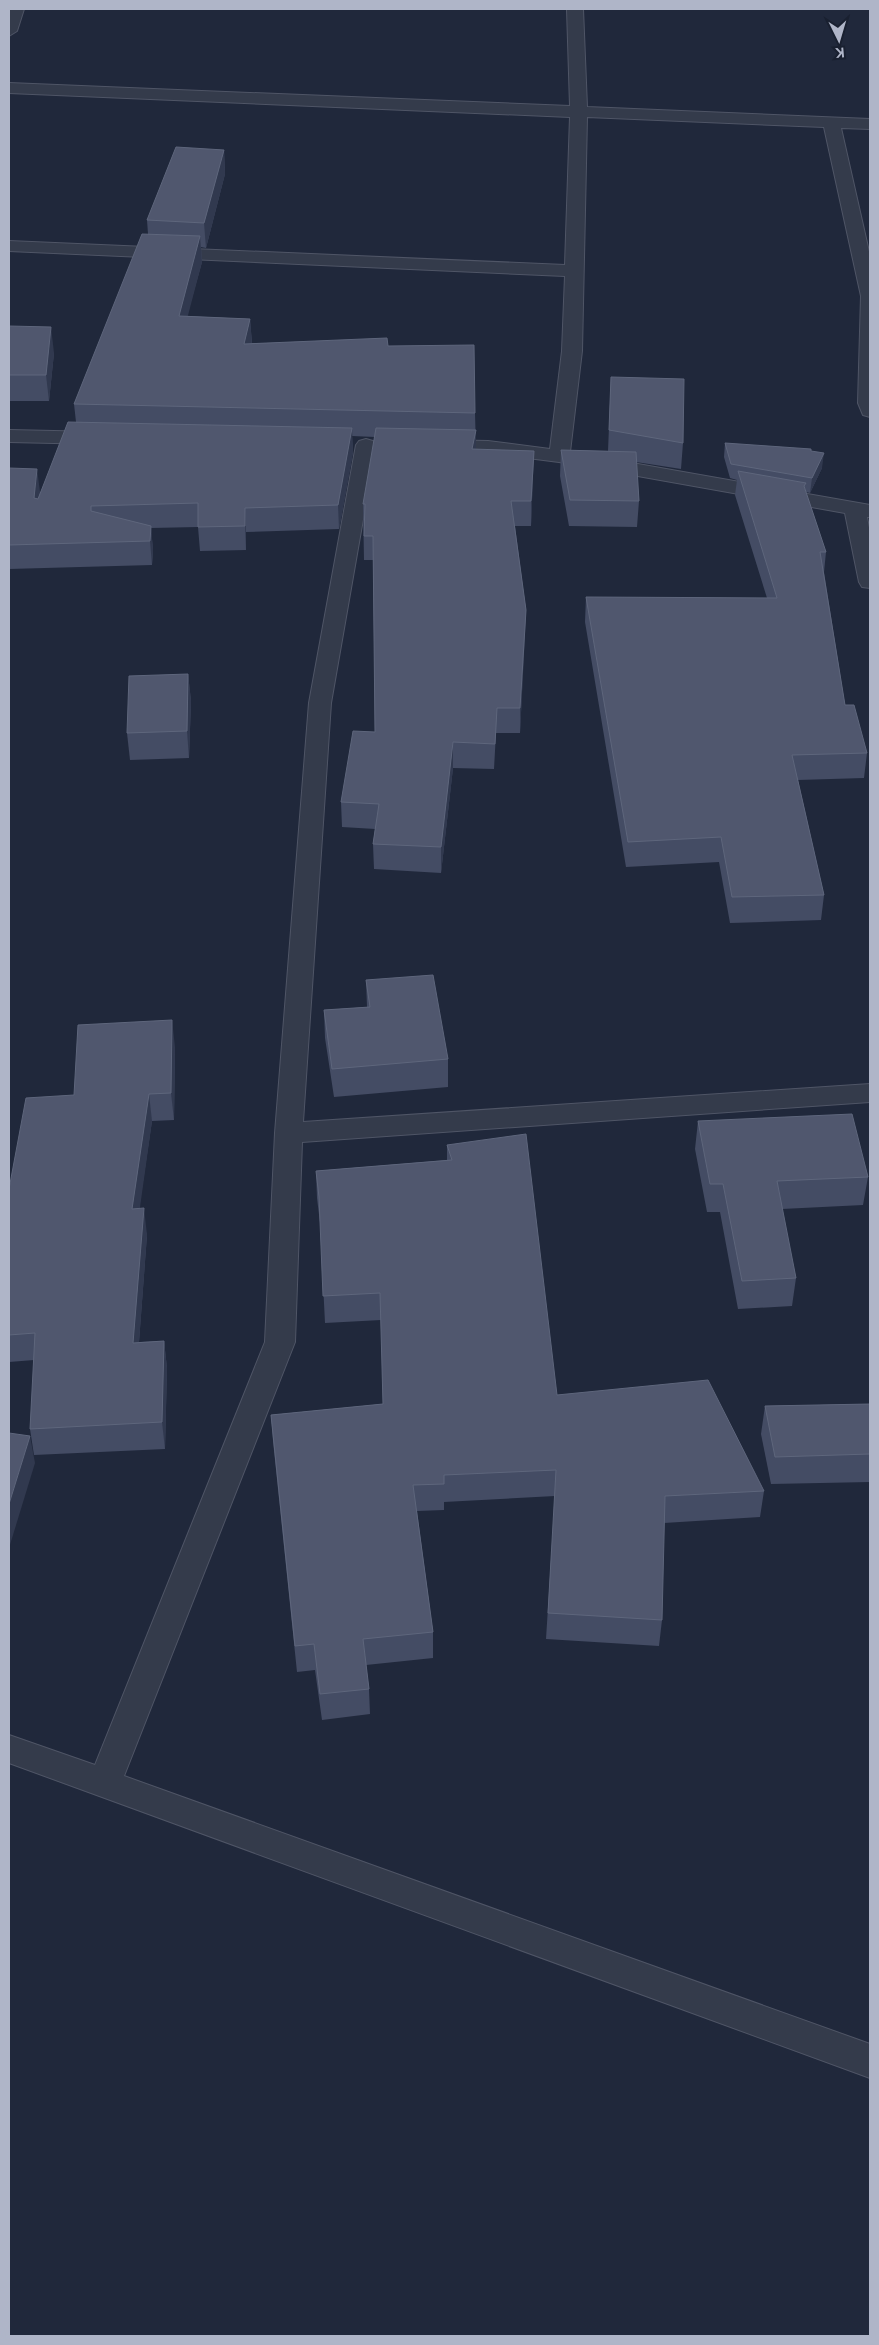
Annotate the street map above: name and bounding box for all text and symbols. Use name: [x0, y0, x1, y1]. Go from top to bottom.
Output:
north arrow: [814, 15, 864, 65]
text: K: [834, 44, 845, 61]

